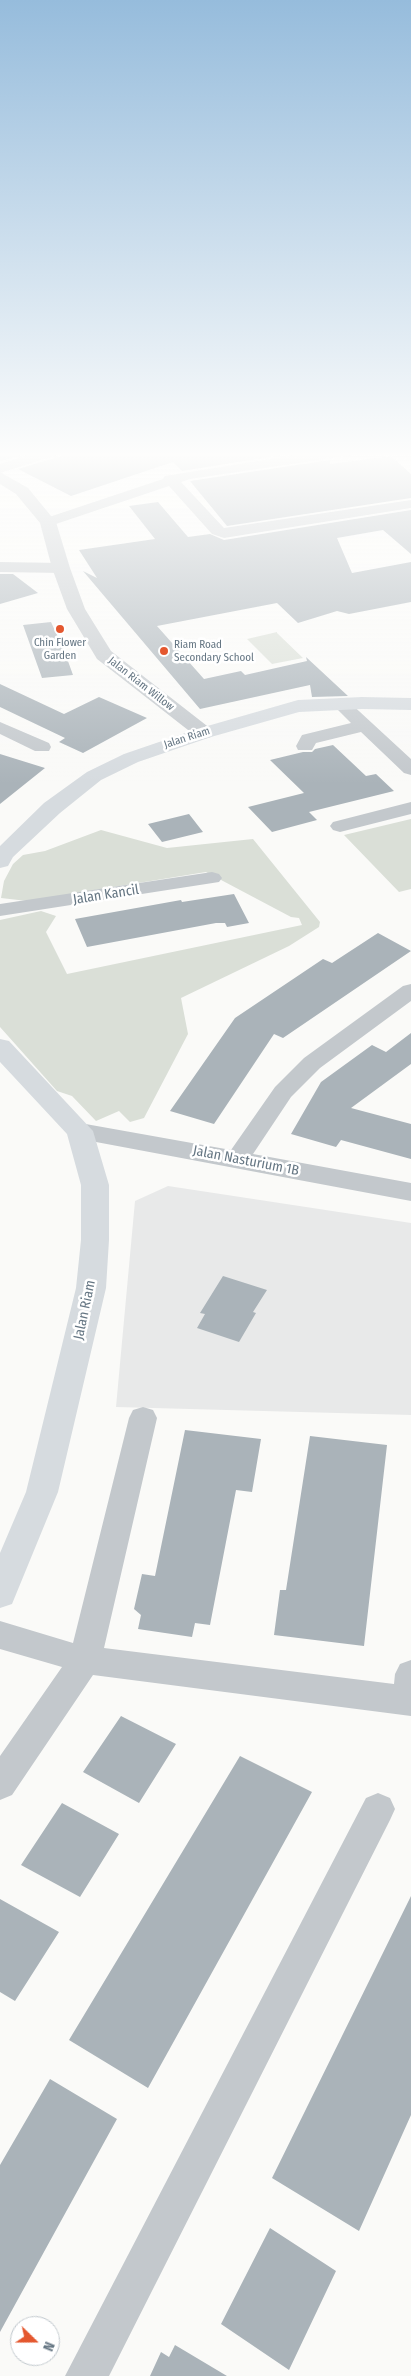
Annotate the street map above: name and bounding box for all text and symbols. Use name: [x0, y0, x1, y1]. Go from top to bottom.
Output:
marker: Chin Flower Garden: [54, 623, 66, 635]
place label: Chin Flower Garden: [34, 636, 86, 662]
place label: Riam Road Secondary School: [174, 638, 254, 664]
marker: Riam Road Secondary School: [158, 645, 170, 657]
street label: Jalan Riam Willow: [105, 654, 177, 714]
street label: Jalan Riam: [162, 724, 212, 752]
street label: Jalan Kancil: [72, 882, 140, 908]
street label: Jalan Nasturium 1B: [192, 1142, 300, 1180]
street label: Jalan Riam: [70, 1279, 100, 1341]
north arrow: [10, 2316, 60, 2366]
text: N: [39, 2339, 58, 2353]

